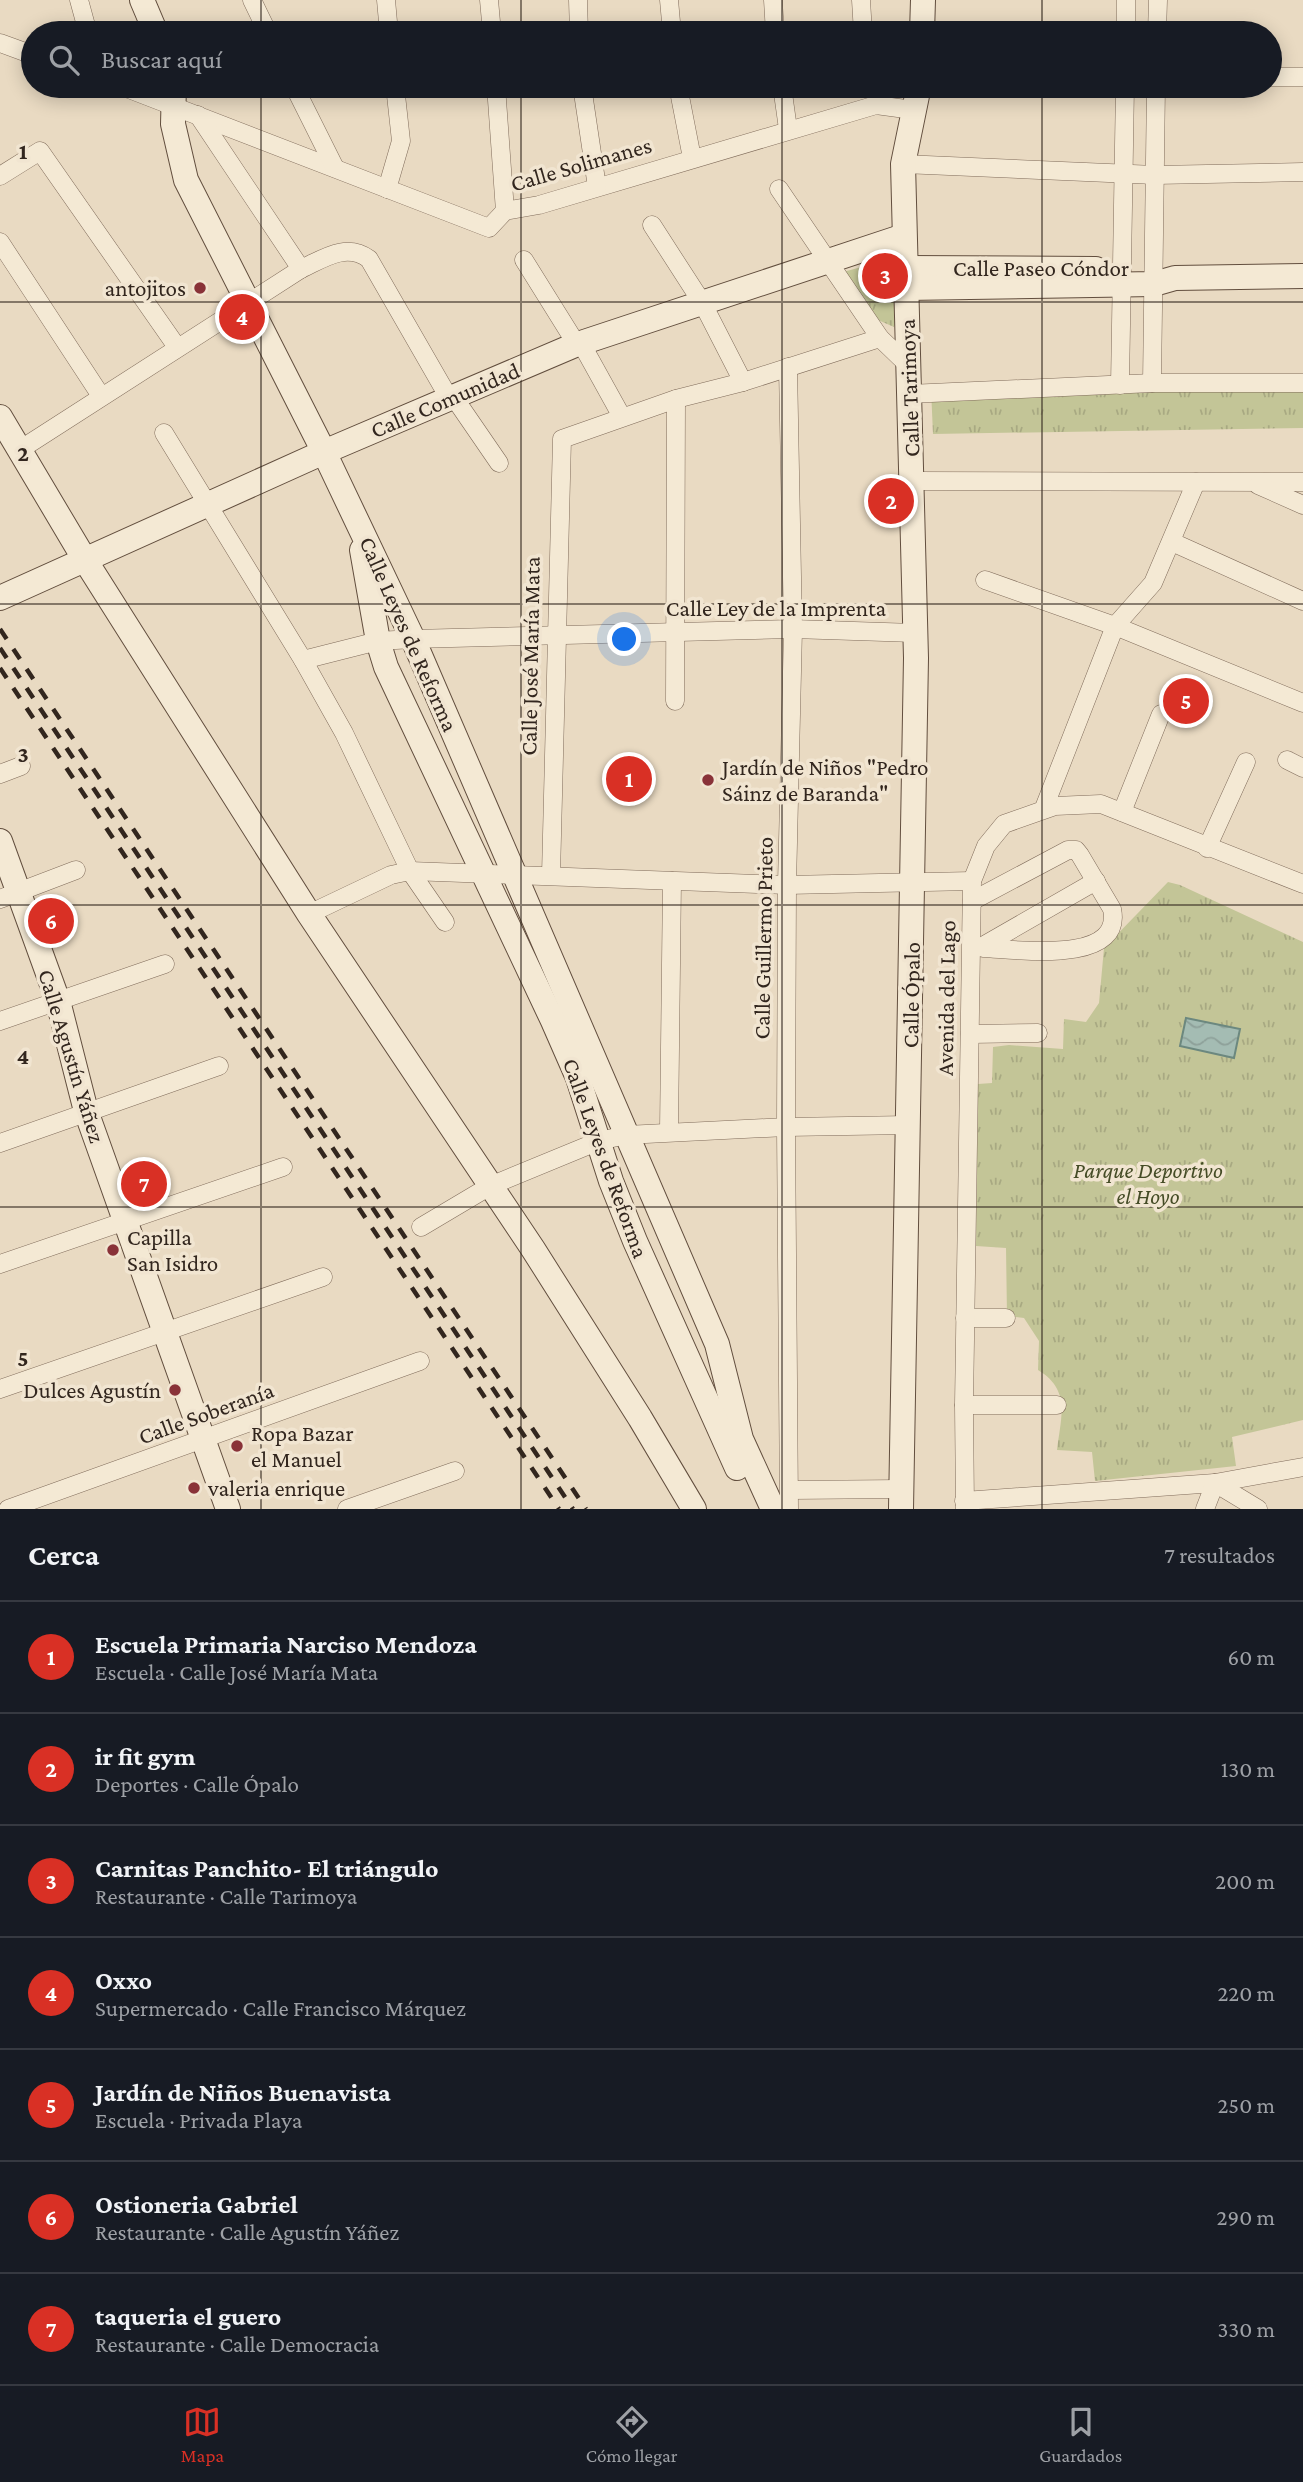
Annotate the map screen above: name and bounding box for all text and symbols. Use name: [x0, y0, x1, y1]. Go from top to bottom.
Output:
search box: [21, 21, 1282, 98]
icon: search: [45, 41, 83, 79]
text: Buscar aquí: [101, 45, 222, 74]
street label: Calle Solimanes: [507, 131, 655, 197]
text: 1: [19, 138, 28, 164]
pin: 3: [862, 250, 908, 302]
street label: Calle Paseo Cóndor: [953, 255, 1129, 281]
place label: antojitos: [105, 275, 186, 301]
marker: antojitos: [192, 280, 208, 296]
pin: 4: [219, 291, 265, 343]
street label: Calle Tarimoya: [894, 318, 924, 457]
street label: Calle Comunidad: [367, 357, 523, 443]
text: 2: [17, 440, 29, 466]
pin: 2: [868, 475, 914, 527]
street label: Calle Leyes de Reforma: [354, 533, 464, 736]
street label: Calle José María Mata: [515, 556, 545, 756]
street label: Calle Ley de la Imprenta: [666, 595, 887, 621]
your location: [607, 622, 641, 656]
pin: 5: [1163, 675, 1209, 727]
text: 3: [17, 741, 29, 767]
pin: 1: [606, 753, 652, 805]
place label: Jardín de Niños "Pedro Sáinz de Baranda": [720, 754, 929, 806]
marker: Jardín de Niños "Pedro Sáinz de Baranda": [700, 772, 716, 788]
street label: Calle Guillermo Prieto: [748, 836, 778, 1040]
pin: 6: [28, 895, 74, 947]
street label: Avenida del Lago: [932, 920, 960, 1076]
street label: Calle Ópalo: [897, 942, 925, 1048]
street label: Calle Agustín Yáñez: [33, 966, 111, 1146]
text: 4: [17, 1043, 29, 1069]
street label: Calle Leyes de Reforma: [558, 1055, 654, 1262]
park label: Parque Deportivo el Hoyo: [1073, 1157, 1223, 1209]
pin: 7: [121, 1158, 167, 1210]
place label: Capilla San Isidro: [127, 1224, 218, 1276]
marker: Capilla San Isidro: [105, 1242, 121, 1258]
text: 5: [17, 1345, 29, 1371]
street label: Calle Soberanía: [135, 1376, 278, 1450]
place label: Dulces Agustín: [23, 1377, 161, 1403]
marker: Dulces Agustín: [167, 1382, 183, 1398]
place label: Ropa Bazar el Manuel: [251, 1420, 354, 1472]
marker: Ropa Bazar el Manuel: [229, 1438, 245, 1454]
place label: valeria enrique: [207, 1475, 345, 1501]
marker: valeria enrique: [186, 1480, 202, 1496]
text: Cerca: [28, 1538, 99, 1571]
text: 7 resultados: [1164, 1542, 1275, 1568]
text: Escuela Primaria Narciso Mendoza: [95, 1630, 477, 1659]
text: 1: [47, 1644, 55, 1670]
text: 60 m: [1228, 1644, 1275, 1670]
text: Escuela · Calle José María Mata: [95, 1659, 378, 1685]
text: ir fit gym: [95, 1742, 196, 1771]
text: 2: [45, 1756, 57, 1782]
text: 130 m: [1221, 1756, 1275, 1782]
text: Deportes · Calle Ópalo: [95, 1771, 299, 1797]
text: Carnitas Panchito- El triángulo: [95, 1854, 439, 1883]
text: 3: [45, 1868, 57, 1894]
text: 200 m: [1215, 1868, 1275, 1894]
text: Restaurante · Calle Tarimoya: [95, 1883, 358, 1909]
text: Oxxo: [95, 1966, 152, 1995]
text: 4: [45, 1980, 57, 2006]
text: 220 m: [1217, 1980, 1275, 2006]
text: Supermercado · Calle Francisco Márquez: [95, 1995, 466, 2021]
text: Jardín de Niños Buenavista: [95, 2078, 391, 2107]
text: 5: [45, 2092, 57, 2118]
text: 250 m: [1217, 2092, 1275, 2118]
text: Escuela · Privada Playa: [95, 2107, 302, 2133]
text: Ostioneria Gabriel: [95, 2190, 298, 2219]
text: 6: [45, 2204, 57, 2230]
text: 290 m: [1217, 2204, 1275, 2230]
text: Restaurante · Calle Agustín Yáñez: [95, 2219, 399, 2245]
text: taqueria el guero: [95, 2302, 281, 2331]
text: 7: [45, 2316, 57, 2342]
text: 330 m: [1217, 2316, 1275, 2342]
text: Restaurante · Calle Democracia: [95, 2331, 379, 2357]
tab: Mapa: [181, 2403, 224, 2466]
tab: Cómo llegar: [586, 2403, 678, 2466]
tab: Guardados: [1039, 2403, 1122, 2466]

